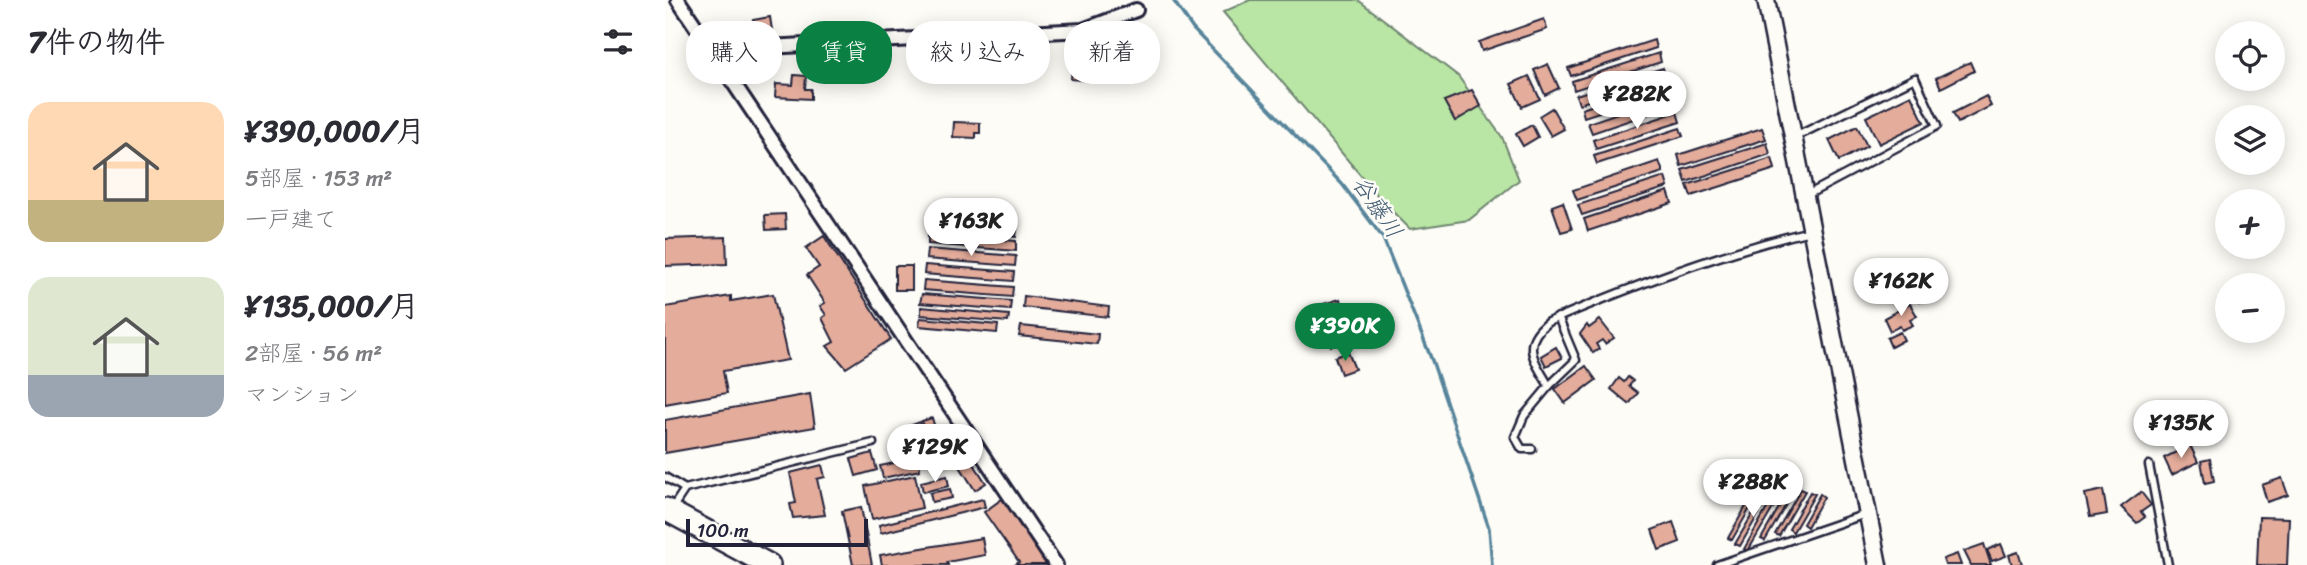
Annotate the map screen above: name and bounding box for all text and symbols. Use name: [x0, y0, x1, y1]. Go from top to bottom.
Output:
text: 7件の物件: [28, 15, 165, 69]
chip: 購入: [686, 21, 782, 84]
chip: 賃貸: [796, 21, 892, 84]
chip: 絞り込み: [906, 21, 1050, 84]
chip: 新着: [1064, 21, 1160, 84]
map controls: [2215, 21, 2285, 343]
button: locate: [2215, 21, 2285, 91]
icon: filters: [599, 23, 637, 61]
pin: ¥282K: [1588, 72, 1686, 131]
text: ¥282K: [1603, 73, 1671, 114]
text: ¥390,000/月: [245, 104, 425, 158]
button: layers: [2215, 105, 2285, 175]
icon: home: [84, 130, 168, 214]
text: 5部屋 · 153 m²: [245, 158, 392, 199]
water label: 谷藤川: [1341, 167, 1414, 247]
button: +: [2215, 189, 2285, 259]
pin: ¥163K: [922, 198, 1020, 258]
text: 一戸建て: [245, 199, 337, 240]
text: ¥163K: [940, 200, 1002, 241]
pin: ¥162K: [1852, 258, 1950, 318]
text: ¥162K: [1870, 260, 1932, 301]
button: −: [2215, 273, 2285, 343]
text: ¥135,000/月: [245, 279, 419, 333]
pin: ¥390K: [1296, 304, 1394, 363]
icon: home: [84, 305, 168, 389]
text: ¥390K: [1311, 305, 1379, 346]
text: 2部屋 · 56 m²: [245, 333, 382, 374]
text: マンション: [245, 374, 359, 415]
pin: ¥135K: [2132, 400, 2230, 460]
text: ¥135K: [2149, 402, 2213, 443]
pin: ¥129K: [886, 424, 984, 484]
text: ¥129K: [903, 426, 967, 467]
pin: ¥288K: [1704, 460, 1802, 519]
text: ¥288K: [1719, 461, 1787, 502]
text: 100 m: [697, 514, 749, 547]
scale bar: [686, 516, 868, 548]

